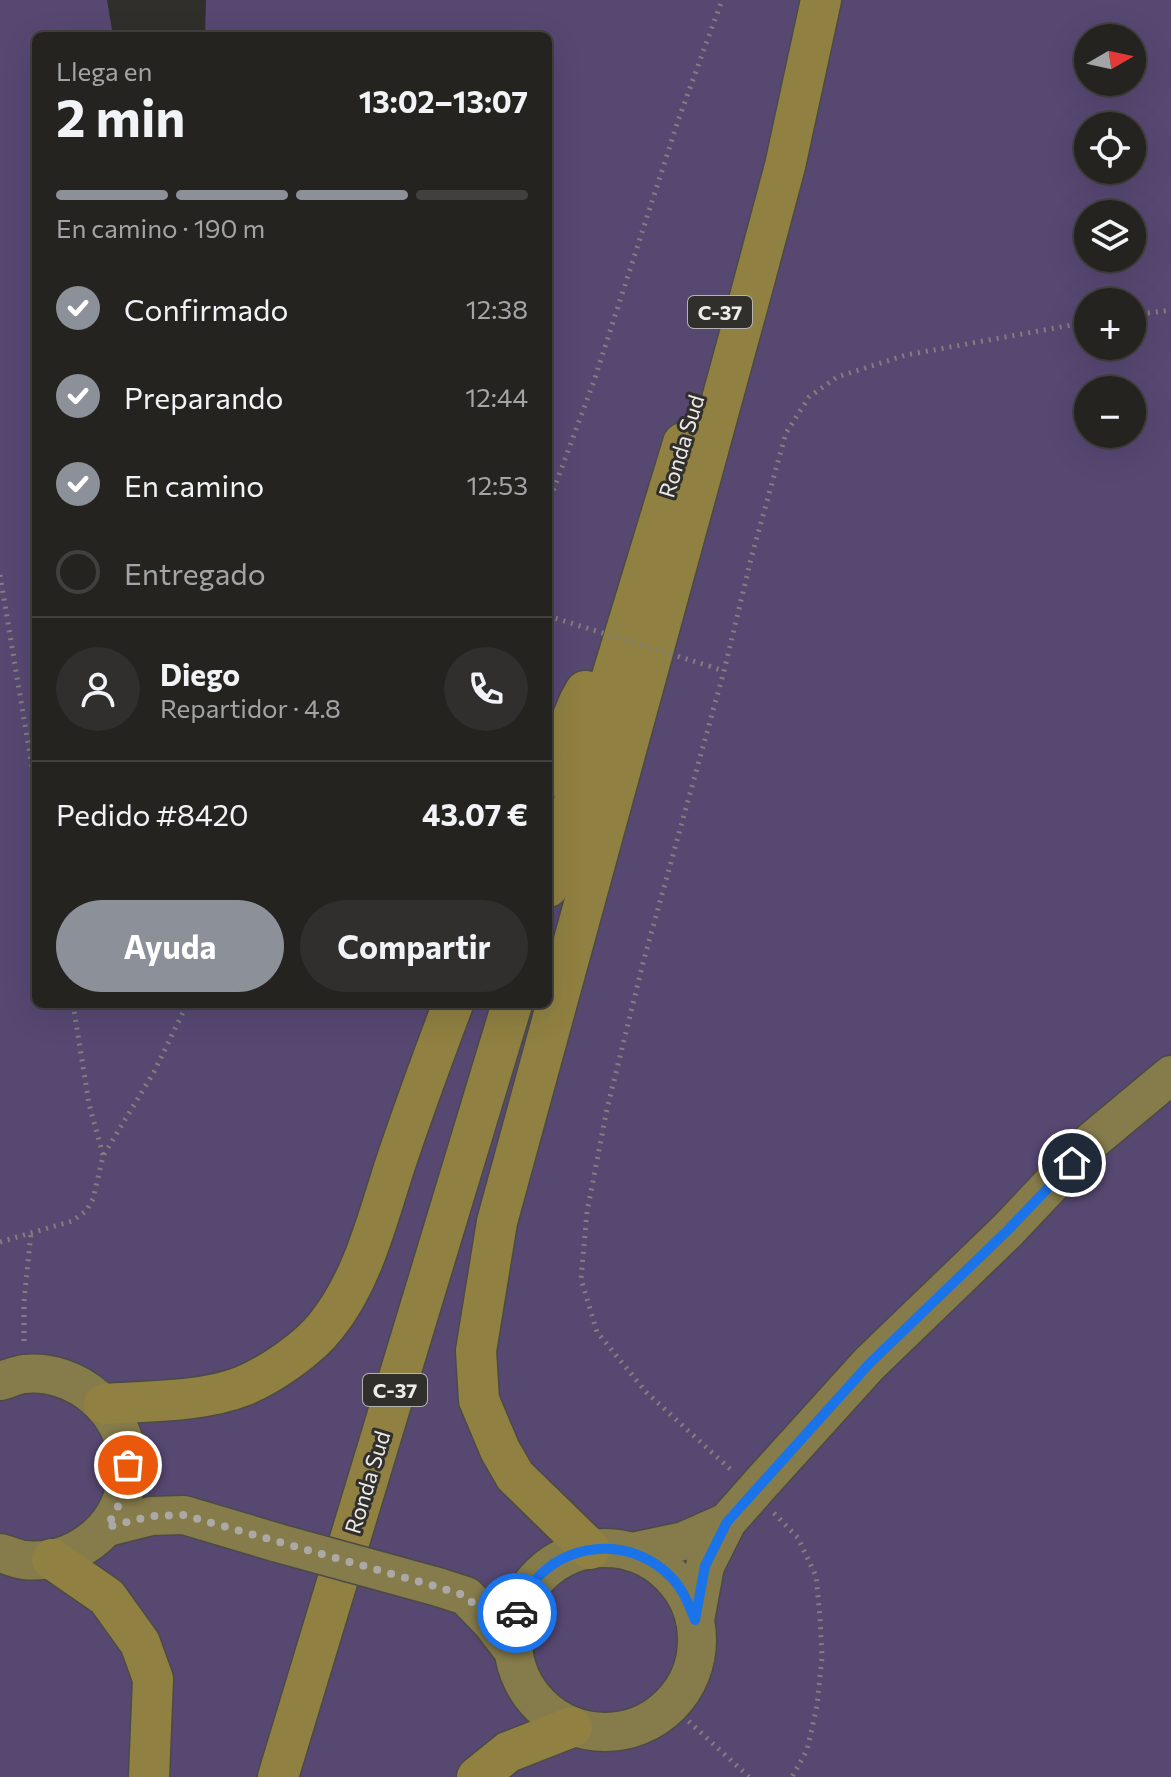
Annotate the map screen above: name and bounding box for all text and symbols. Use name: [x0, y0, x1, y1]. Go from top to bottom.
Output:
north arrow: [1074, 24, 1146, 96]
map controls: [1074, 24, 1146, 448]
text: Llega en: [56, 55, 152, 86]
text: 13:02–13:07: [359, 82, 528, 119]
text: 2 min: [56, 84, 185, 148]
button: locate: [1074, 112, 1146, 184]
button: layers: [1074, 200, 1146, 272]
text: En camino · 190 m: [56, 212, 265, 243]
icon: check: [56, 286, 100, 330]
button: +: [1074, 288, 1146, 360]
text: Confirmado: [124, 290, 288, 327]
text: 12:38: [466, 293, 528, 324]
road number: C-37: [688, 296, 752, 328]
icon: check: [56, 374, 100, 418]
button: −: [1074, 376, 1146, 448]
text: Preparando: [124, 378, 283, 415]
text: 12:44: [465, 381, 528, 412]
street label: Ronda Sud: [653, 391, 709, 501]
icon: check: [56, 462, 100, 506]
text: En camino: [124, 466, 264, 503]
text: 12:53: [467, 469, 528, 500]
text: Entregado: [124, 554, 266, 591]
button: person: [56, 647, 140, 731]
button: phone: [444, 647, 528, 731]
text: Diego: [160, 655, 240, 692]
text: Repartidor · 4.8: [160, 692, 341, 723]
text: Pedido #8420: [56, 795, 249, 832]
text: 43.07 €: [422, 795, 528, 832]
button: Ayuda: [56, 900, 284, 992]
button: Compartir: [300, 900, 528, 992]
pin: [1038, 1129, 1106, 1197]
icon: home: [1050, 1141, 1094, 1185]
road number: C-37: [363, 1374, 427, 1406]
street label: Ronda Sud: [339, 1427, 395, 1537]
pin: [94, 1431, 162, 1499]
icon: bag: [106, 1443, 150, 1487]
courier: [477, 1573, 557, 1653]
icon: car: [495, 1591, 539, 1635]

